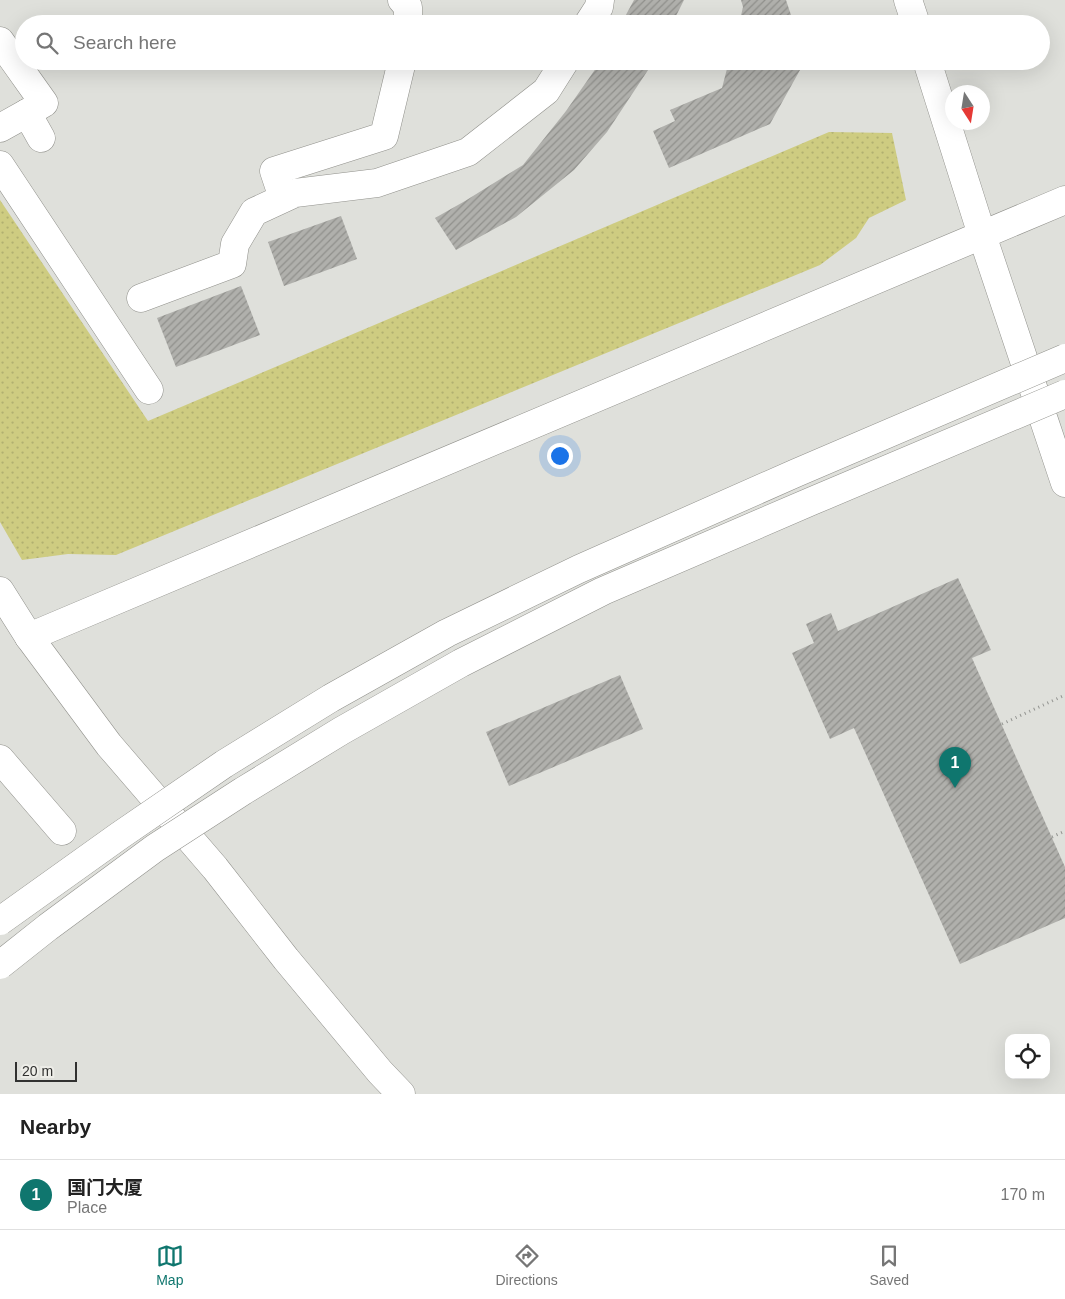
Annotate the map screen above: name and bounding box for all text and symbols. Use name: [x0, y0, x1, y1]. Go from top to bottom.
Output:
search box: [15, 15, 1050, 70]
icon: search: [33, 29, 61, 57]
text: Search here: [73, 32, 177, 53]
north arrow: [945, 85, 990, 130]
your location: [547, 443, 573, 469]
pin: 1: [939, 747, 971, 788]
map controls: [1005, 1034, 1050, 1079]
button: locate: [1005, 1034, 1050, 1079]
scale bar: [15, 1059, 78, 1082]
text: 20 m: [22, 1063, 53, 1079]
text: Nearby: [20, 1115, 91, 1138]
text: 国门大厦: [67, 1177, 143, 1198]
text: 1: [32, 1186, 40, 1203]
text: 170 m: [1001, 1186, 1045, 1203]
text: Place: [67, 1199, 107, 1216]
tab: Map: [156, 1242, 184, 1288]
tab: Directions: [496, 1242, 558, 1288]
tab: Saved: [869, 1242, 909, 1288]

